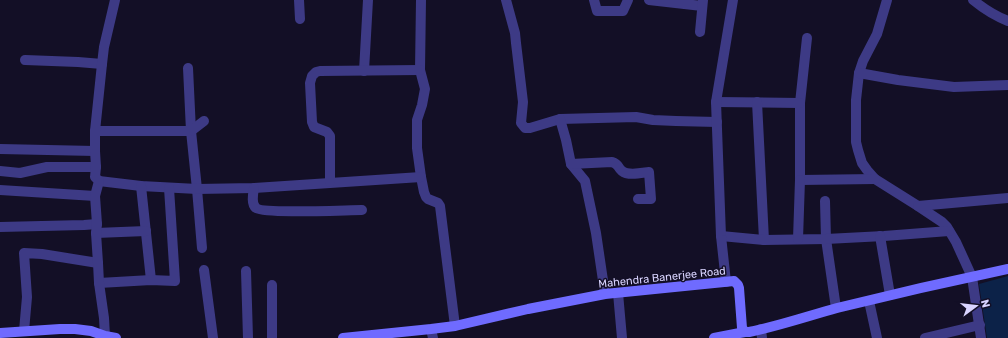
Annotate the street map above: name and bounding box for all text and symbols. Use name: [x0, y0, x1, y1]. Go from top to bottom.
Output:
street label: Mahendra Banerjee Road: [598, 264, 726, 291]
north arrow: [956, 286, 996, 326]
text: N: [978, 298, 993, 309]

